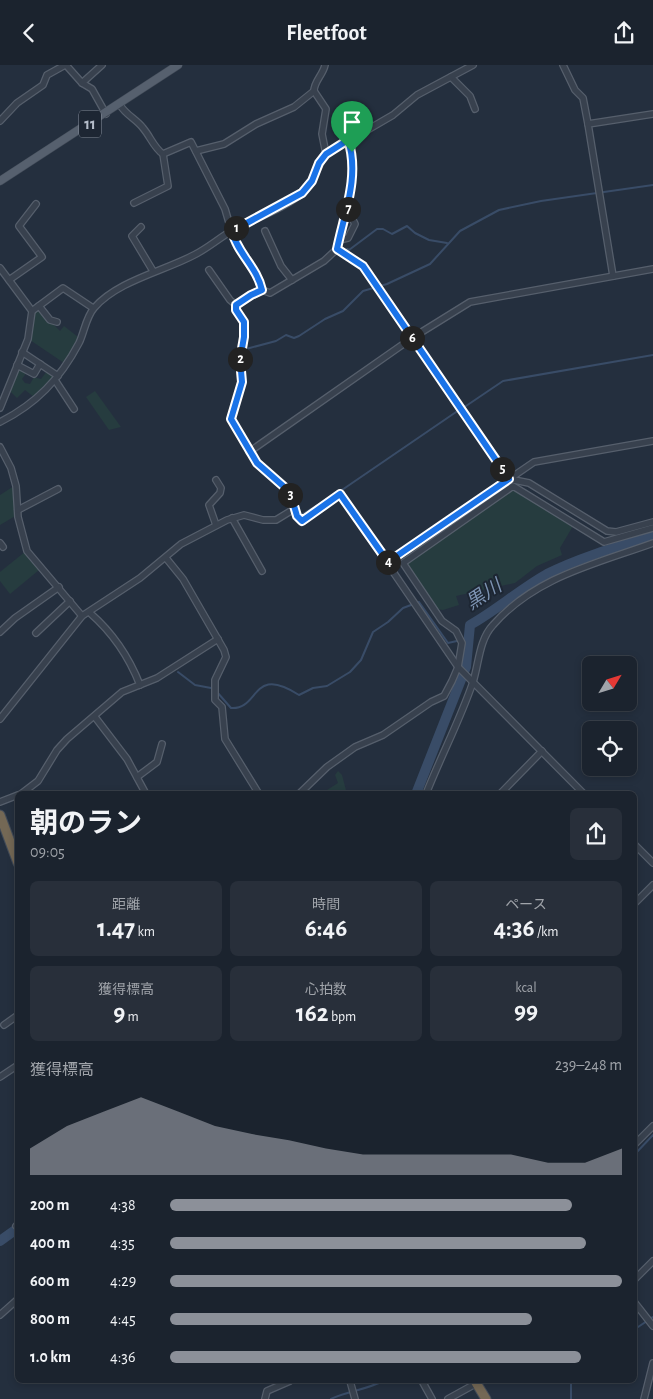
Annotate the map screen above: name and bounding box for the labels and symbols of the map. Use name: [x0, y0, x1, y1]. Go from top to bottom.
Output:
pin: [331, 101, 373, 152]
road number: 11: [79, 111, 101, 137]
pin: 7: [336, 197, 360, 221]
pin: 1: [224, 215, 248, 241]
pin: 6: [400, 325, 424, 351]
pin: 2: [228, 347, 252, 371]
pin: 5: [490, 457, 514, 481]
pin: 3: [278, 483, 302, 507]
pin: 4: [376, 549, 400, 575]
water label: 黒川: [462, 575, 507, 613]
north arrow: [582, 656, 638, 711]

